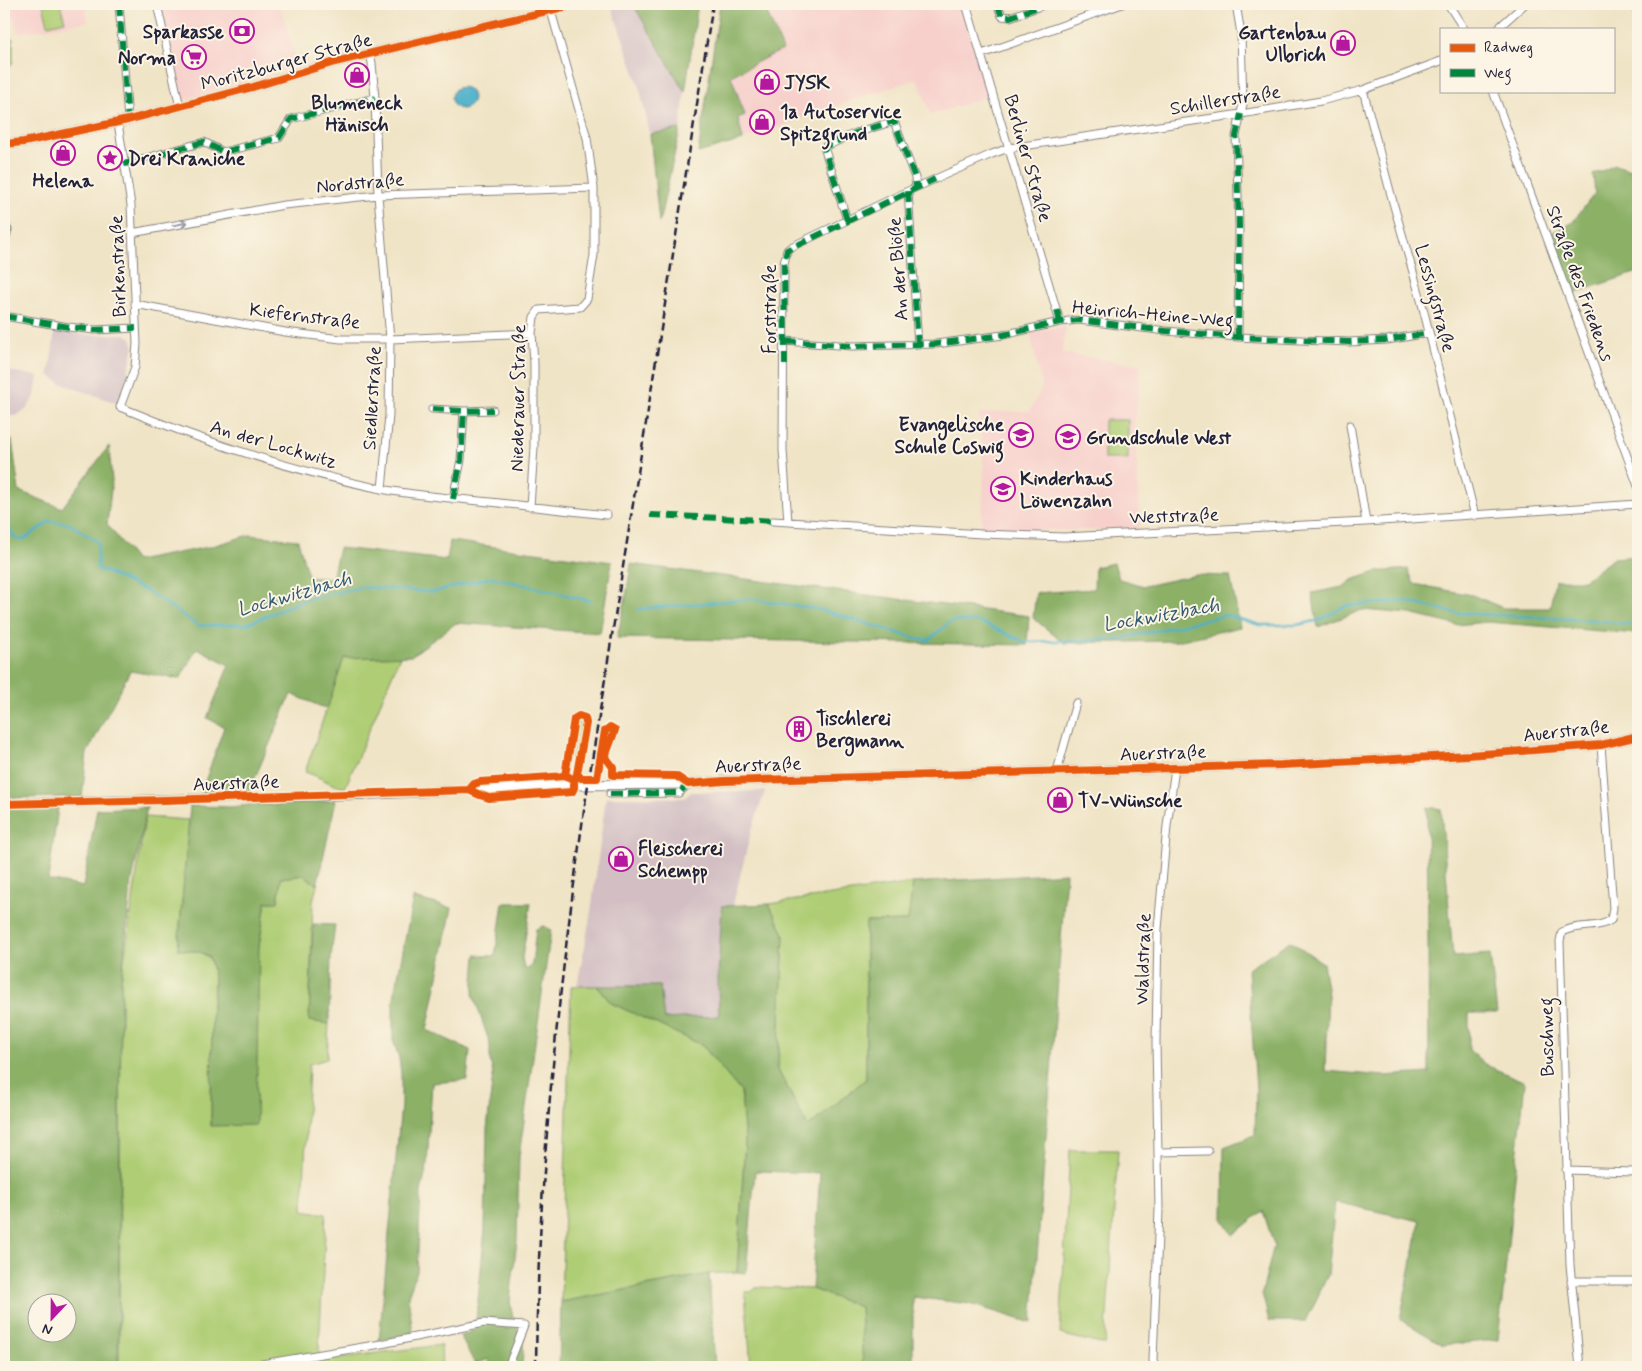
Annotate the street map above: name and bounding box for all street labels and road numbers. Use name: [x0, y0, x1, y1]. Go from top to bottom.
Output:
street label: Moritzburger Straße: [198, 28, 375, 98]
street label: Schillerstraße: [1168, 79, 1282, 122]
street label: Berliner Straße: [997, 92, 1058, 225]
street label: Nordstraße: [315, 167, 405, 200]
street label: Straße des Friedens: [1540, 202, 1620, 366]
street label: Birkenstraße: [104, 214, 133, 318]
street label: An der Blöße: [882, 216, 915, 322]
street label: Lessingstraße: [1405, 242, 1461, 356]
street label: Forststraße: [758, 264, 783, 354]
street label: Heinrich-Heine-Weg: [1071, 295, 1235, 337]
street label: Kiefernstraße: [248, 297, 362, 336]
street label: Niederauer Straße: [505, 324, 532, 472]
street label: Siedlerstraße: [357, 345, 388, 451]
street label: An der Lockwitz: [207, 414, 340, 475]
street label: Weststraße: [1129, 502, 1219, 531]
street label: Auerstraße: [1522, 715, 1611, 748]
street label: Auerstraße: [1119, 739, 1207, 768]
street label: Auerstraße: [714, 751, 802, 780]
street label: Auerstraße: [192, 769, 280, 798]
street label: Waldstraße: [1129, 913, 1158, 1006]
street label: Buschweg: [1534, 997, 1564, 1077]

